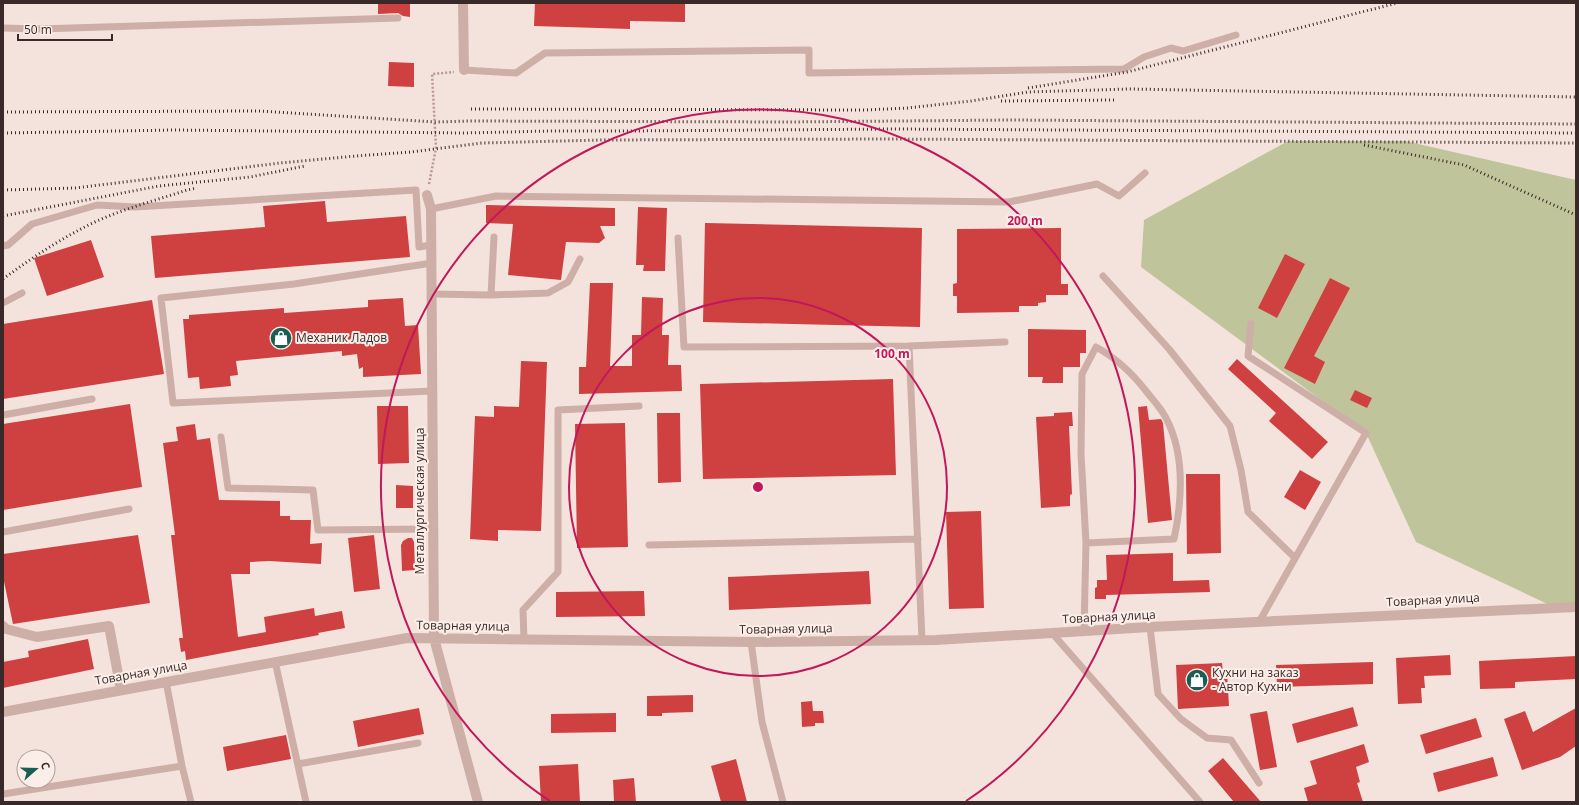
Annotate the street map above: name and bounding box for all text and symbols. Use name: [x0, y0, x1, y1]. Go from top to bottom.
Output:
scale bar: [18, 16, 112, 42]
text: 50 m: [24, 21, 52, 38]
text: 200 m: [1007, 212, 1043, 229]
shop icon: Механик Ладов: [268, 325, 294, 351]
place label: Механик Ладов: [296, 329, 387, 346]
text: 100 m: [874, 345, 910, 362]
street label: Металлургическая улица: [411, 428, 428, 574]
centre of rings: [751, 480, 765, 494]
street label: Товарная улица: [1386, 589, 1480, 610]
street label: Товарная улица: [1062, 606, 1156, 627]
street label: Товарная улица: [416, 616, 510, 635]
street label: Товарная улица: [739, 619, 833, 638]
street label: Товарная улица: [93, 656, 188, 689]
place label: Кухни на заказ - Автор Кухни: [1212, 664, 1299, 695]
shop icon: Кухни на заказ - Автор Кухни: [1184, 667, 1210, 693]
north arrow: [16, 749, 56, 789]
text: С: [38, 760, 54, 771]

